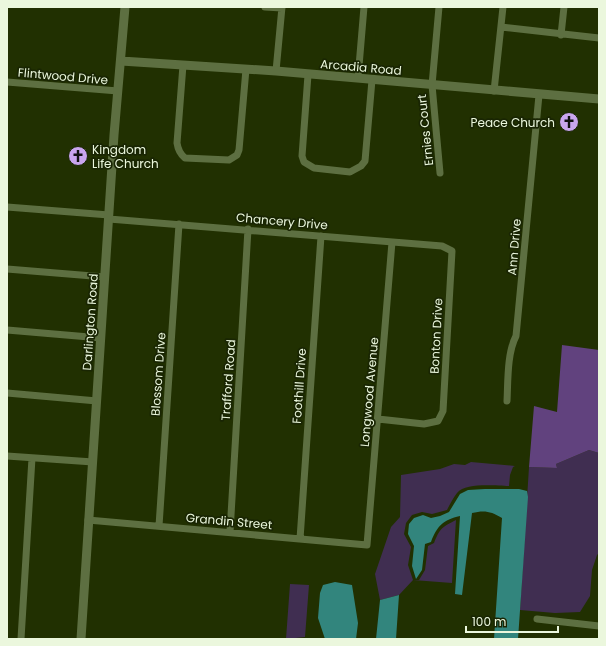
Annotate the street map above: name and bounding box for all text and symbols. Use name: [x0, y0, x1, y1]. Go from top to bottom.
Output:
street label: Arcadia Road: [320, 55, 402, 79]
street label: Flintwood Drive: [17, 64, 109, 88]
street label: Ernies Court: [413, 93, 437, 167]
church icon: Peace Church: [558, 111, 580, 133]
place label: Peace Church: [471, 114, 555, 131]
place label: Kingdom Life Church: [92, 141, 159, 172]
church icon: Kingdom Life Church: [67, 145, 89, 167]
street label: Chancery Drive: [235, 209, 329, 233]
street label: Ann Drive: [503, 218, 525, 276]
street label: Darlington Road: [78, 273, 102, 371]
street label: Bonton Drive: [426, 298, 446, 374]
street label: Blossom Drive: [147, 332, 169, 416]
street label: Longwood Avenue: [356, 336, 382, 448]
street label: Trafford Road: [217, 339, 239, 421]
street label: Foothill Drive: [288, 348, 310, 424]
street label: Grandin Street: [185, 509, 273, 533]
scale bar: [466, 608, 558, 634]
text: 100 m: [472, 613, 506, 630]

